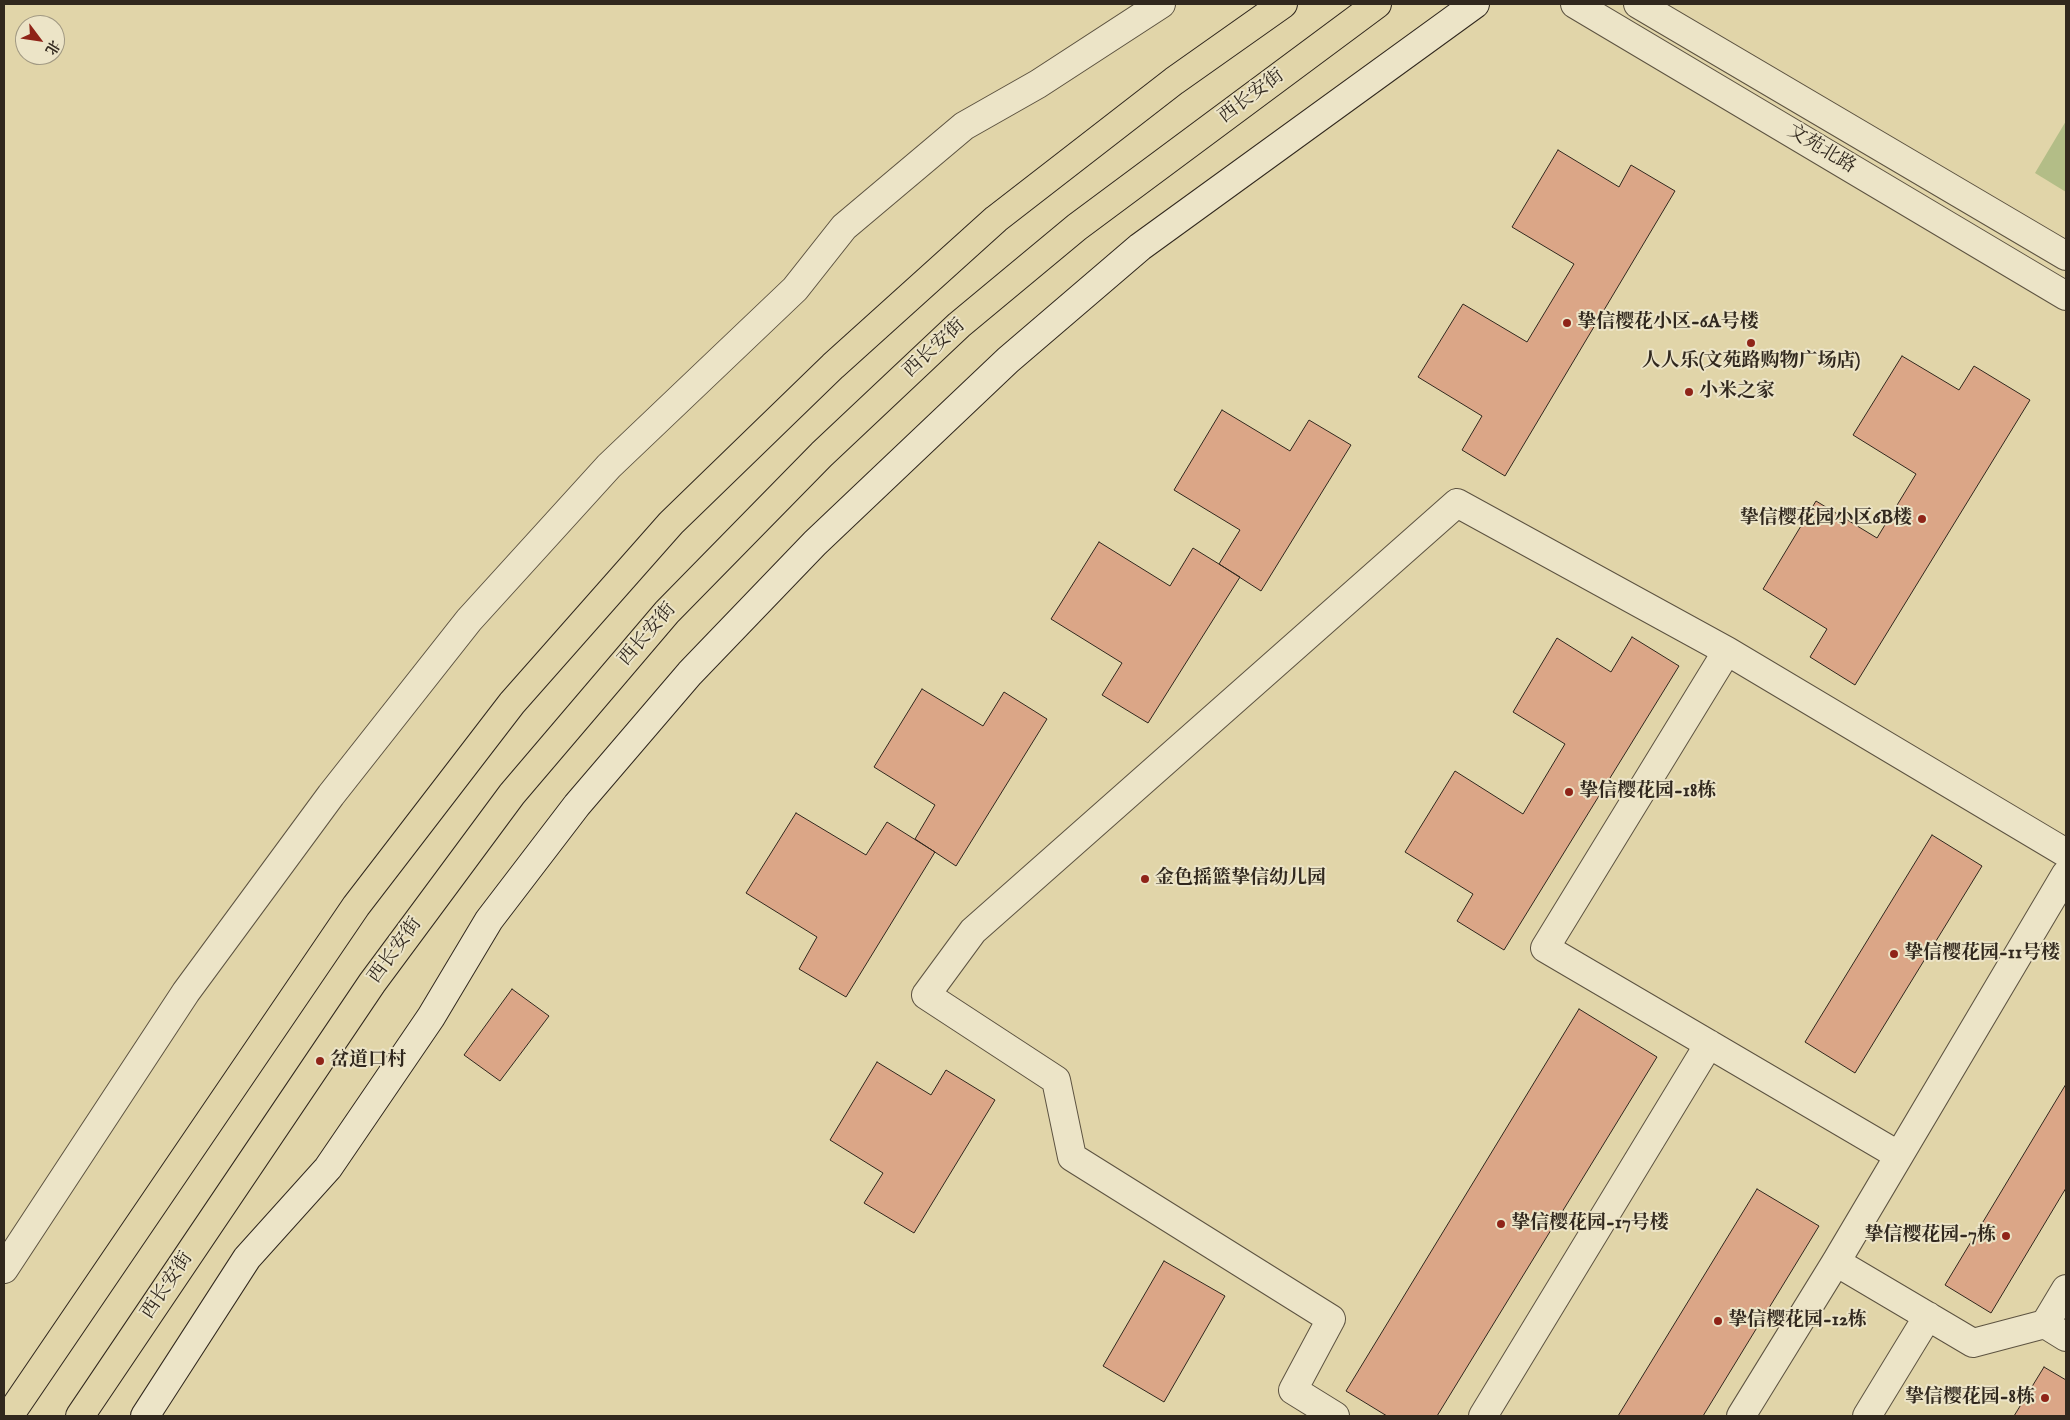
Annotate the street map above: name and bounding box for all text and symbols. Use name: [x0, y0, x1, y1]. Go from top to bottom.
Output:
north arrow: [15, 15, 65, 65]
text: 北: [41, 37, 63, 58]
street label: 西长安街: [1215, 65, 1289, 129]
street label: 文苑北路: [1783, 121, 1859, 179]
place label: 挚信樱花小区-6A号楼: [1577, 312, 1759, 334]
street label: 西长安街: [899, 315, 971, 383]
marker: 挚信樱花小区-6A号楼: [1561, 317, 1573, 329]
marker: 人人乐(文苑路购物广场店): [1745, 337, 1757, 349]
place label: 人人乐(文苑路购物广场店): [1642, 351, 1860, 373]
place label: 小米之家: [1699, 381, 1775, 403]
marker: 小米之家: [1683, 386, 1695, 398]
place label: 挚信樱花园小区6B楼: [1739, 508, 1912, 530]
marker: 挚信樱花园小区6B楼: [1916, 513, 1928, 525]
street label: 西长安街: [614, 599, 682, 671]
place label: 挚信樱花园-18栋: [1579, 781, 1716, 803]
marker: 挚信樱花园-18栋: [1563, 786, 1575, 798]
place label: 金色摇篮挚信幼儿园: [1155, 868, 1326, 890]
marker: 金色摇篮挚信幼儿园: [1139, 873, 1151, 885]
street label: 西长安街: [364, 914, 428, 988]
place label: 挚信樱花园-11号楼: [1904, 943, 2060, 965]
marker: 挚信樱花园-11号楼: [1888, 948, 1900, 960]
place label: 岔道口村: [330, 1050, 406, 1072]
marker: 岔道口村: [314, 1055, 326, 1067]
place label: 挚信樱花园-17号楼: [1511, 1213, 1669, 1235]
marker: 挚信樱花园-17号楼: [1495, 1218, 1507, 1230]
place label: 挚信樱花园-7栋: [1864, 1225, 1996, 1247]
marker: 挚信樱花园-7栋: [2000, 1230, 2012, 1242]
street label: 西长安街: [137, 1248, 199, 1324]
place label: 挚信樱花园-12栋: [1728, 1310, 1867, 1332]
marker: 挚信樱花园-12栋: [1712, 1315, 1724, 1327]
place label: 挚信樱花园-8栋: [1905, 1387, 2035, 1409]
marker: 挚信樱花园-8栋: [2039, 1392, 2051, 1404]

